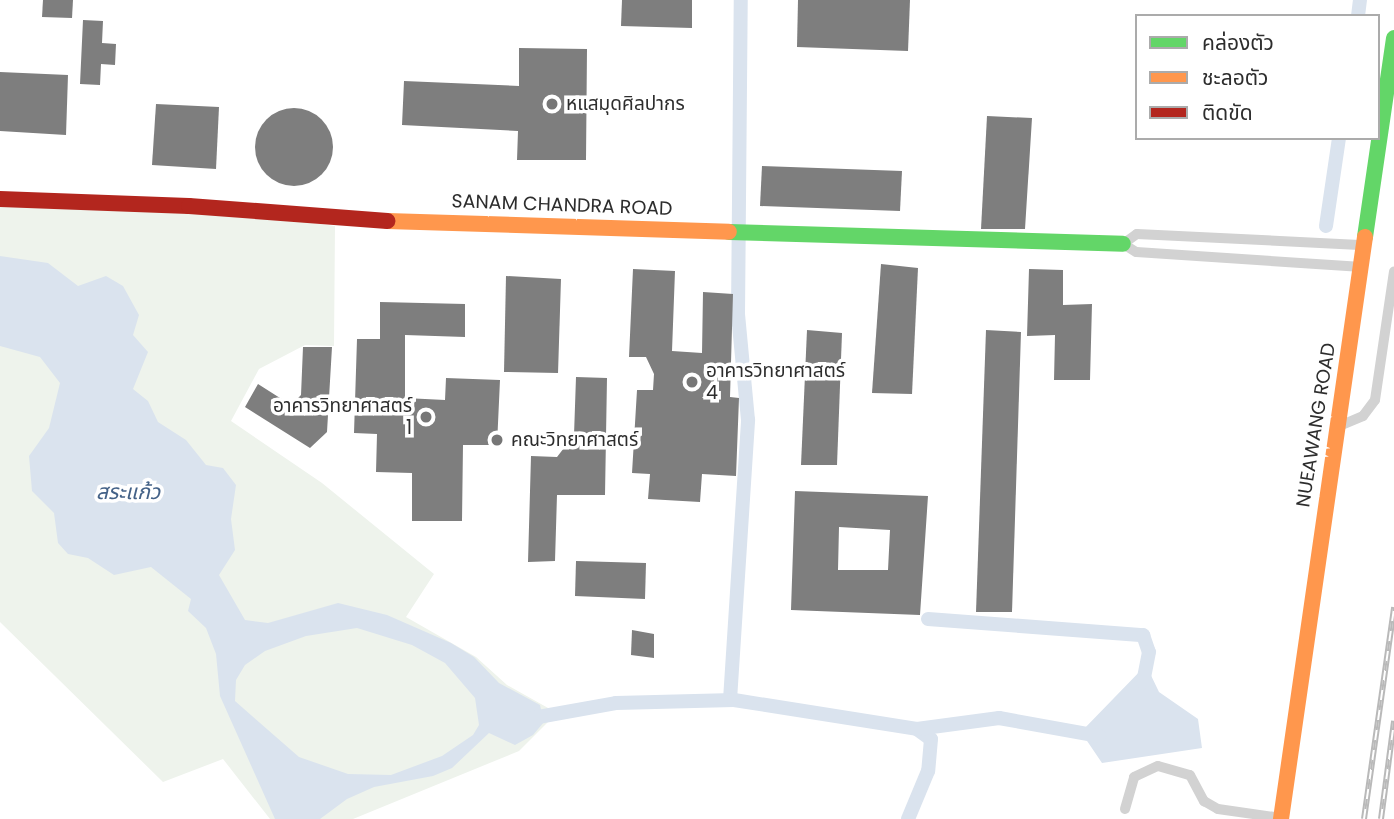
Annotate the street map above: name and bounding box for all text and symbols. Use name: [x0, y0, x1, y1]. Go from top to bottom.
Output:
legend: [1135, 14, 1380, 140]
text: คล่องตัว: [1202, 28, 1274, 57]
text: ชะลอตัว: [1202, 63, 1268, 92]
place label: หแสมุดศิลปากร: [566, 93, 685, 115]
marker: หแสมุดศิลปากร: [544, 96, 560, 112]
text: ติดขัด: [1202, 98, 1253, 127]
street label: SANAM CHANDRA ROAD: [451, 190, 673, 220]
street label: NUEAWANG ROAD: [1292, 341, 1340, 509]
place label: อาคารวิทยาศาสตร์ 4: [706, 360, 845, 404]
marker: อาคารวิทยาศาสตร์ 4: [684, 374, 700, 390]
place label: อาคารวิทยาศาสตร์ 1: [273, 395, 412, 439]
marker: อาคารวิทยาศาสตร์ 1: [418, 409, 434, 425]
place label: คณะวิทยาศาสตร์: [511, 429, 638, 451]
marker: คณะวิทยาศาสตร์: [489, 432, 505, 448]
water label: สระแก้ว: [96, 479, 160, 505]

